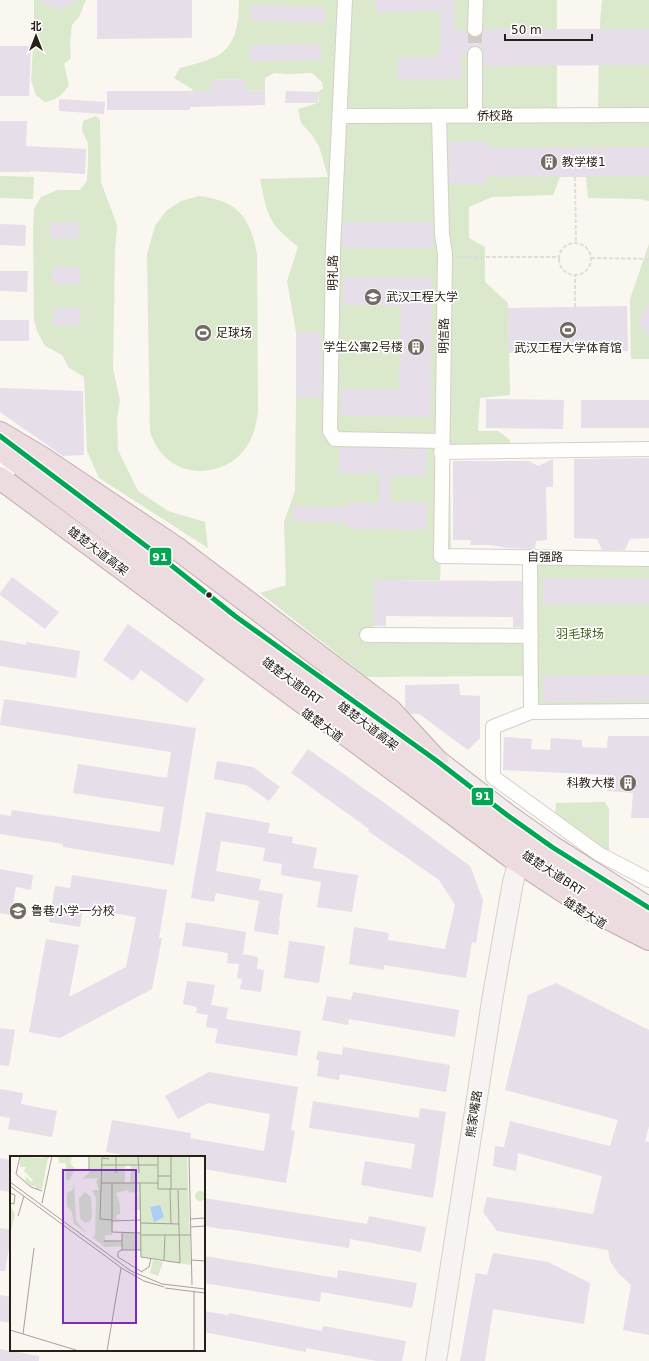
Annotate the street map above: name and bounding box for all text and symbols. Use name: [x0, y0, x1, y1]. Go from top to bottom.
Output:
north arrow: [16, 16, 56, 56]
scale bar: [505, 16, 592, 42]
text: 北: [31, 20, 42, 33]
text: 50 m: [511, 23, 542, 37]
street label: 侨校路: [477, 109, 513, 123]
building icon: 教学楼1: [539, 152, 559, 172]
place label: 教学楼1: [562, 155, 606, 169]
street label: 明礼路: [326, 255, 340, 291]
school or university icon: 武汉工程大学: [363, 287, 383, 307]
place label: 武汉工程大学: [386, 290, 458, 304]
street label: 明信路: [437, 318, 451, 354]
sports icon: 武汉工程大学体育馆: [558, 320, 578, 340]
sports icon: 足球场: [193, 323, 213, 343]
place label: 足球场: [216, 326, 252, 340]
building icon: 学生公寓2号楼: [406, 337, 426, 357]
place label: 学生公寓2号楼: [323, 340, 403, 354]
place label: 武汉工程大学体育馆: [514, 341, 622, 355]
street label: 雄楚大道高架: [65, 524, 131, 578]
line badge: 91: [149, 547, 172, 566]
street label: 自强路: [527, 550, 563, 564]
text: 91: [152, 551, 168, 564]
unlabelled marker: [204, 590, 214, 600]
park label: 羽毛球场: [556, 627, 604, 641]
street label: 雄楚大道BRT: [259, 654, 325, 708]
street label: 雄楚大道高架: [335, 699, 401, 753]
street label: 雄楚大道: [298, 705, 346, 745]
building icon: 科教大楼: [618, 773, 638, 793]
place label: 科教大楼: [567, 776, 615, 790]
line badge: 91: [471, 787, 494, 806]
text: 91: [475, 790, 491, 803]
street label: 雄楚大道BRT: [519, 848, 587, 899]
street label: 雄楚大道: [561, 894, 609, 932]
school or university icon: 鲁巷小学一分校: [8, 901, 28, 921]
place label: 鲁巷小学一分校: [31, 904, 115, 918]
street label: 熊家嘴路: [463, 1089, 485, 1139]
inset map: [10, 1156, 205, 1351]

